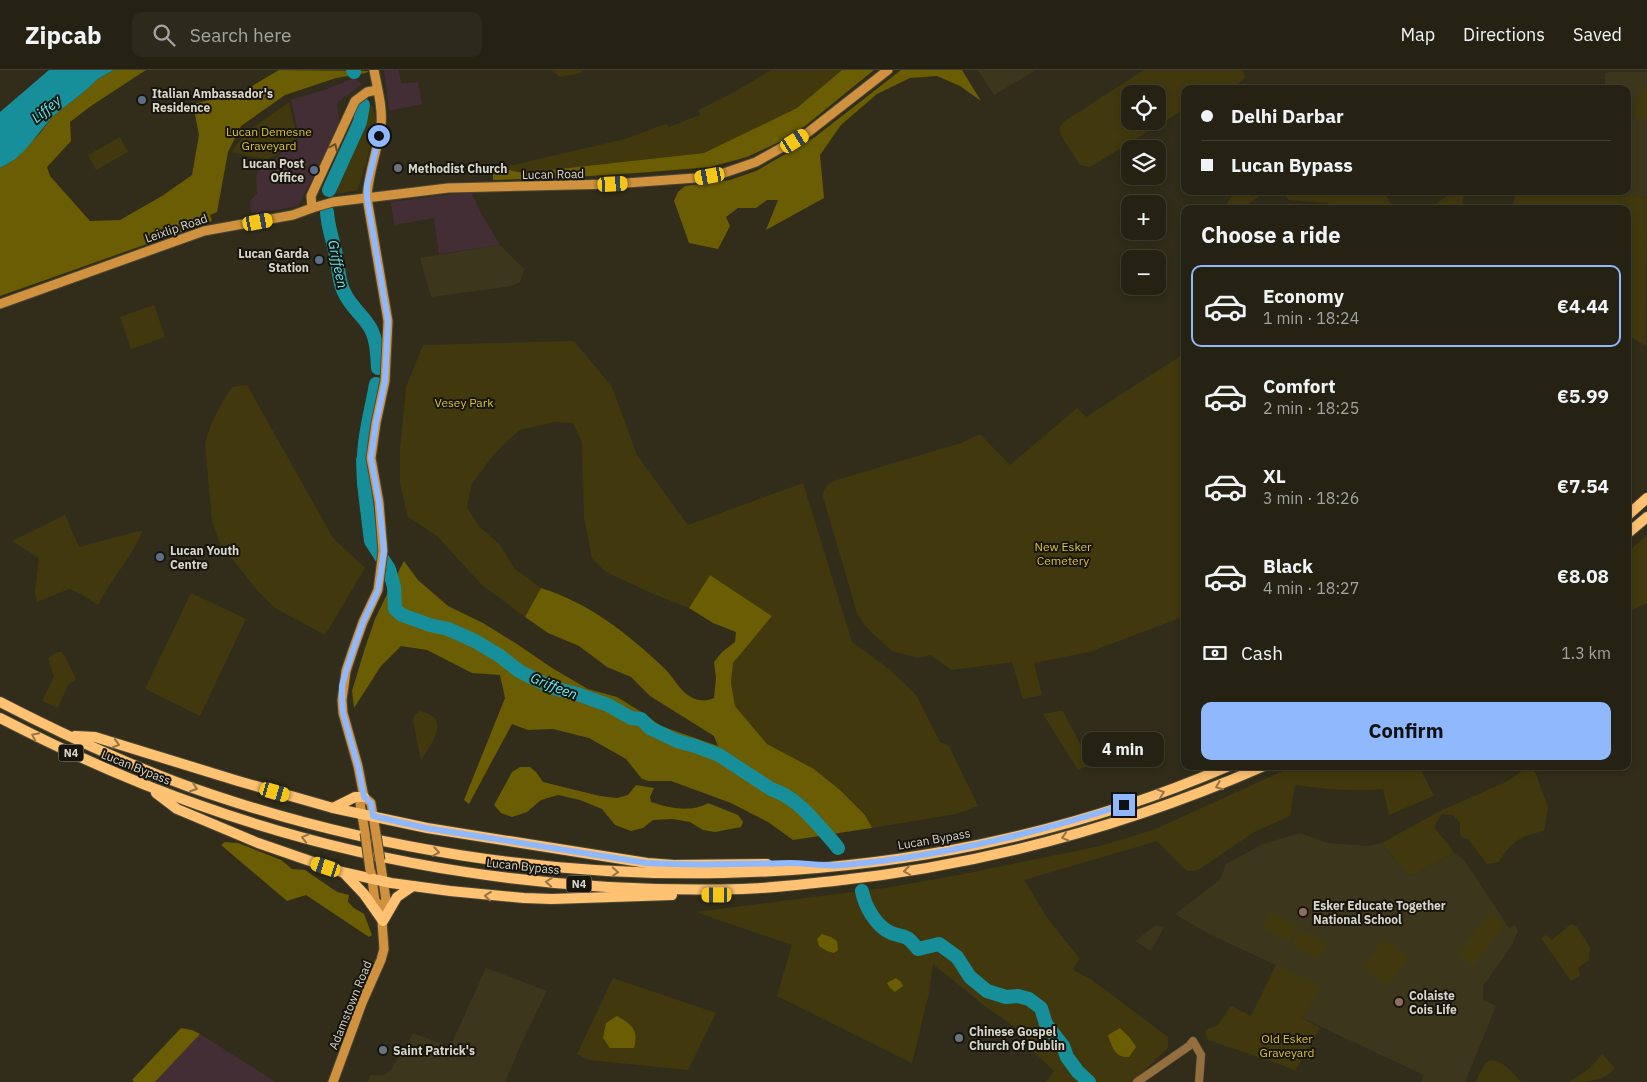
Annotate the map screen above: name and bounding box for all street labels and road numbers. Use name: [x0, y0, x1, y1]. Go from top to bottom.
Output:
street label: Lucan Road: [522, 166, 584, 182]
street label: Leixlip Road: [143, 210, 209, 246]
road number: N4: [58, 744, 84, 761]
street label: Lucan Bypass: [99, 746, 173, 788]
street label: Lucan Bypass: [897, 825, 972, 853]
street label: Lucan Bypass: [486, 855, 560, 877]
road number: N4: [566, 876, 592, 892]
street label: Adamstown Road: [325, 958, 375, 1052]

